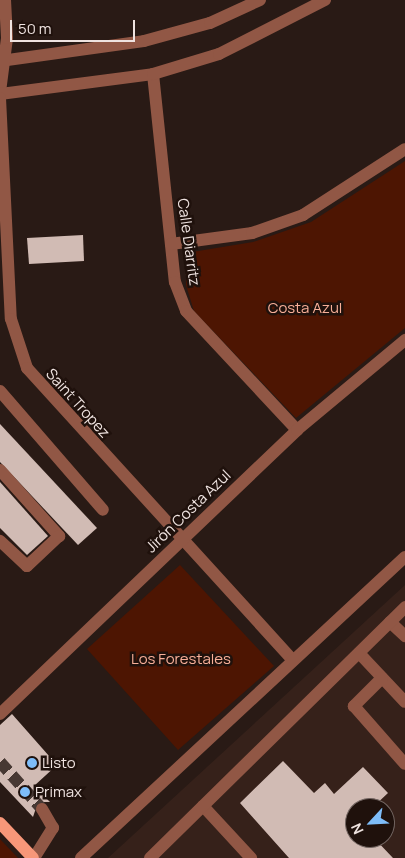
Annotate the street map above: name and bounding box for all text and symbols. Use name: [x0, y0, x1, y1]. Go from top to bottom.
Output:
scale bar: [12, 10, 138, 42]
text: 50 m: [18, 18, 52, 39]
street label: Calle Diarritz: [174, 197, 204, 287]
park label: Costa Azul: [268, 299, 342, 317]
street label: Saint Tropez: [42, 365, 114, 441]
street label: Jirón Costa Azul: [142, 466, 234, 556]
park label: Los Forestales: [131, 650, 231, 668]
place label: Listo: [42, 754, 76, 772]
marker: Listo: [26, 757, 38, 769]
place label: Primax: [35, 783, 82, 801]
marker: Primax: [19, 786, 31, 798]
north arrow: [345, 798, 395, 848]
text: N: [346, 821, 368, 838]

